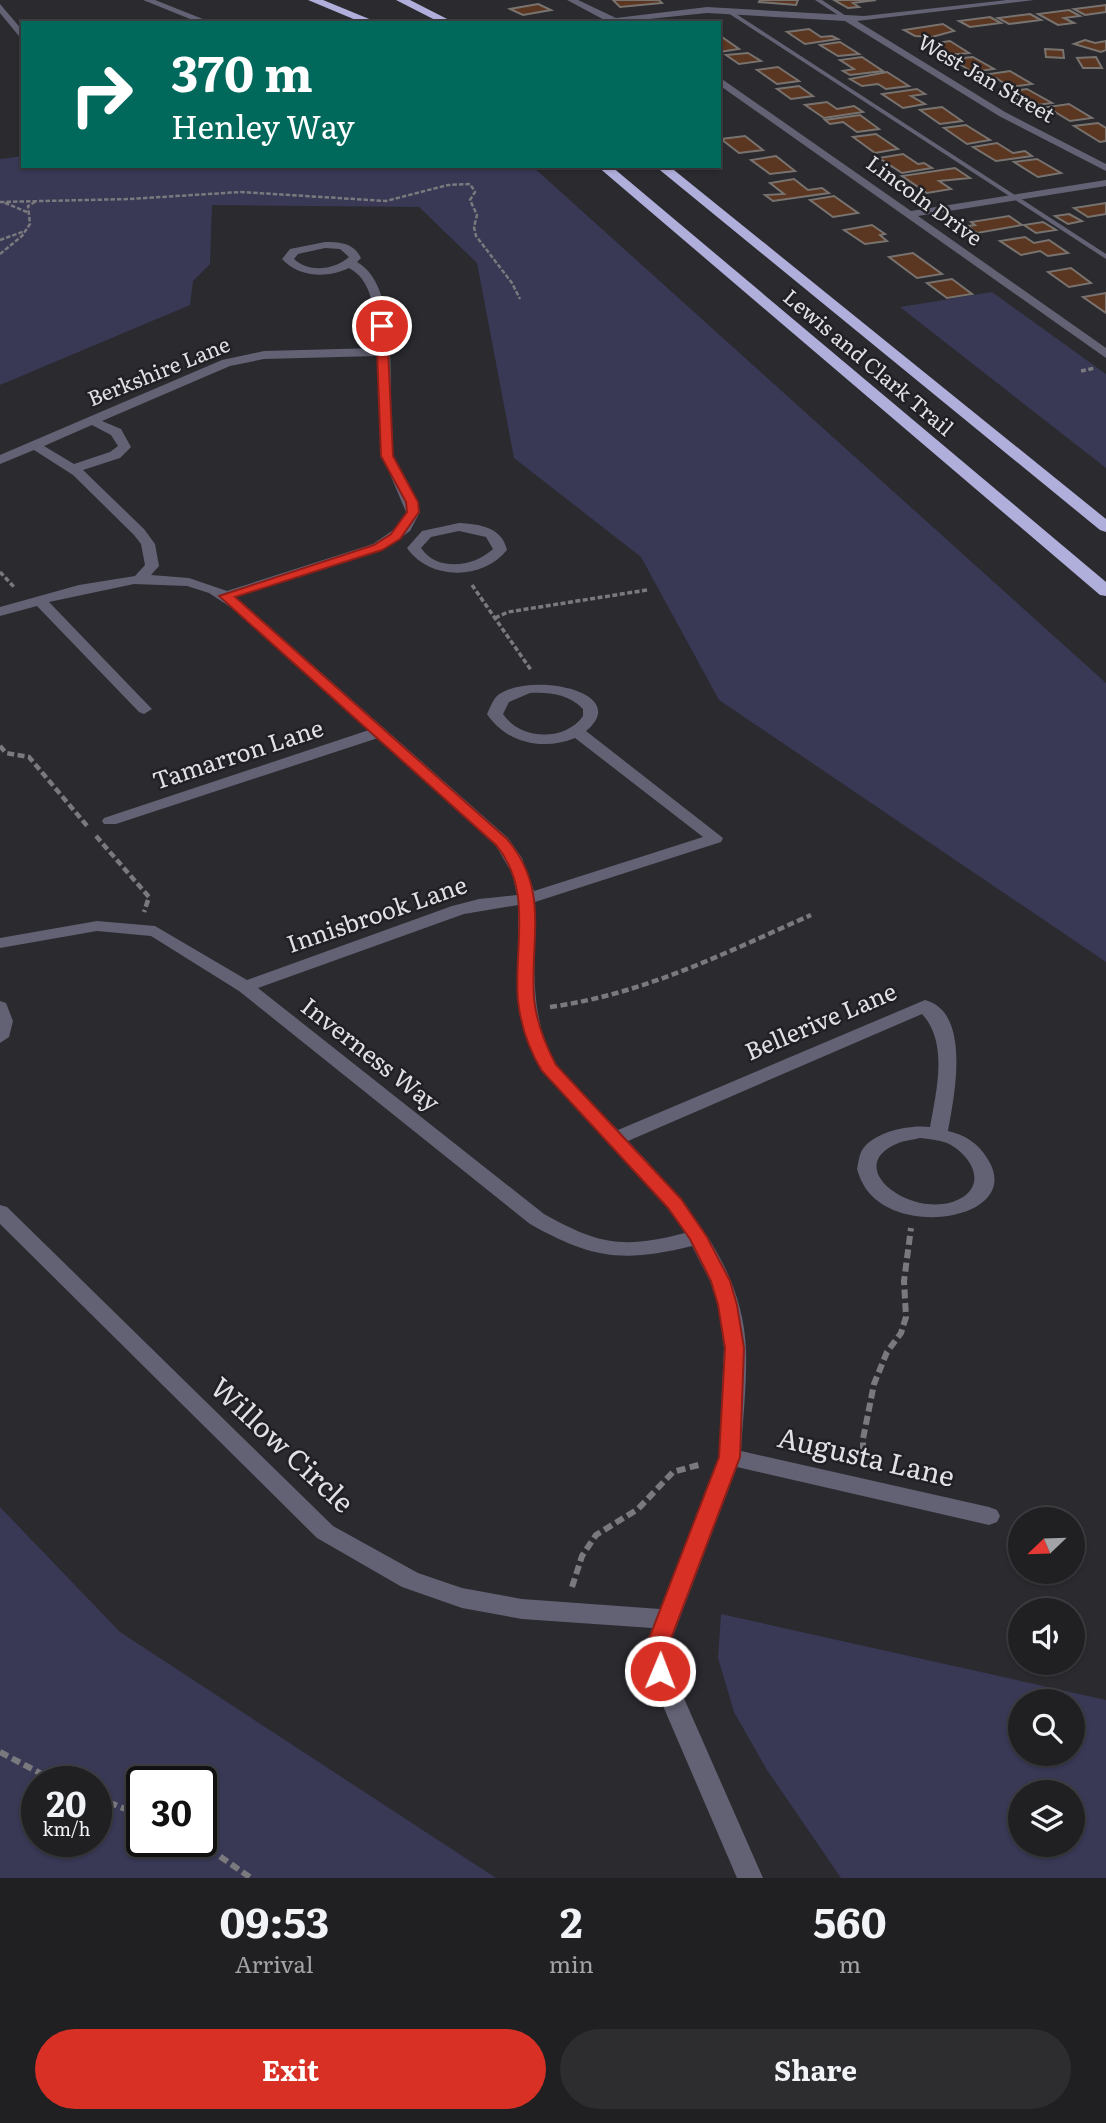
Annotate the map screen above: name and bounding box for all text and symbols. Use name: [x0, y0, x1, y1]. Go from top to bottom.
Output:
street label: West Jan Street: [913, 25, 1062, 129]
text: 370 m: [171, 34, 313, 107]
icon: right: [56, 49, 147, 140]
text: Henley Way: [171, 101, 355, 149]
street label: Lincoln Drive: [861, 146, 990, 252]
street label: Lewis and Clark Trail: [778, 280, 962, 442]
pin: [352, 296, 412, 356]
icon: arrive: [363, 307, 401, 345]
street label: Berkshire Lane: [82, 327, 234, 412]
street label: Tamarron Lane: [147, 708, 327, 797]
street label: Innisbrook Lane: [281, 865, 471, 960]
street label: Bellerive Lane: [739, 972, 901, 1067]
street label: Inverness Way: [295, 988, 448, 1119]
street label: Willow Circle: [202, 1366, 365, 1521]
street label: Augusta Lane: [774, 1414, 959, 1496]
north arrow: [1008, 1507, 1085, 1584]
map controls: [1008, 1507, 1085, 1857]
button: sound: [1008, 1598, 1085, 1675]
position arrow: [623, 1634, 697, 1708]
button: search: [1008, 1689, 1085, 1766]
speed limit sign: 30: [126, 1766, 217, 1857]
text: 20: [46, 1776, 87, 1828]
button: layers: [1008, 1780, 1085, 1857]
text: km/h: [43, 1815, 90, 1842]
text: 09:53: [219, 1889, 329, 1951]
text: 2: [560, 1889, 583, 1951]
text: 560: [813, 1889, 887, 1951]
text: Arrival: [235, 1946, 314, 1980]
text: min: [549, 1946, 594, 1980]
text: m: [839, 1946, 861, 1980]
button: Exit: [35, 2029, 546, 2109]
button: Share: [560, 2029, 1071, 2109]

